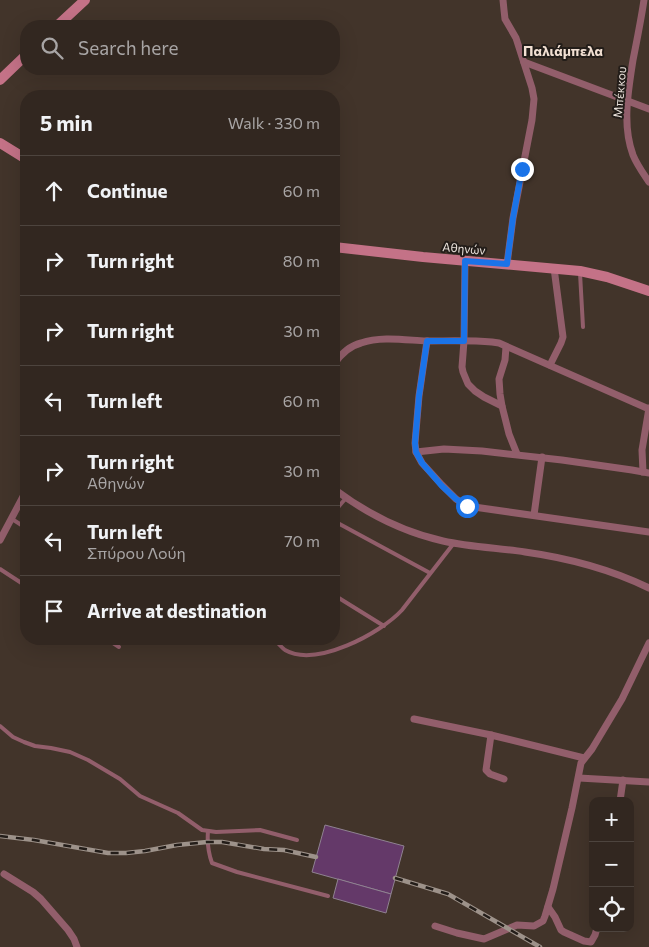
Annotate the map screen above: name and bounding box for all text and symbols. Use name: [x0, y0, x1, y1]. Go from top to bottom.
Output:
search box: [20, 20, 340, 75]
icon: search: [38, 34, 66, 62]
text: Search here: [78, 36, 178, 59]
district label: Παλιάμπελα: [523, 42, 603, 59]
street label: Μπέκκου: [610, 65, 628, 118]
text: 5 min: [40, 110, 93, 135]
text: Walk · 330 m: [228, 113, 320, 132]
route end: [511, 158, 534, 181]
icon: ahead: [40, 177, 68, 205]
text: Continue: [87, 179, 167, 202]
text: 60 m: [283, 181, 320, 200]
street label: Αθηνών: [442, 239, 486, 257]
icon: right: [40, 247, 68, 275]
text: Turn right: [87, 249, 174, 272]
text: 80 m: [283, 251, 320, 270]
icon: right: [40, 317, 68, 345]
text: Turn right: [87, 319, 174, 342]
text: 30 m: [283, 321, 320, 340]
icon: left: [40, 387, 68, 415]
text: Turn left: [87, 389, 162, 412]
text: 60 m: [283, 391, 320, 410]
text: Turn right: [87, 450, 174, 473]
icon: right: [40, 457, 68, 485]
text: 30 m: [283, 461, 320, 480]
text: Αθηνών: [87, 473, 144, 492]
route start: [456, 495, 479, 518]
text: Turn left: [87, 520, 162, 543]
icon: left: [40, 527, 68, 555]
text: 70 m: [284, 531, 320, 550]
text: Σπύρου Λούη: [87, 543, 186, 562]
icon: arrive: [40, 597, 68, 625]
text: Arrive at destination: [87, 599, 267, 622]
map controls: [589, 797, 634, 932]
button: +: [589, 797, 634, 842]
button: −: [589, 842, 634, 887]
button: locate: [589, 887, 634, 932]

